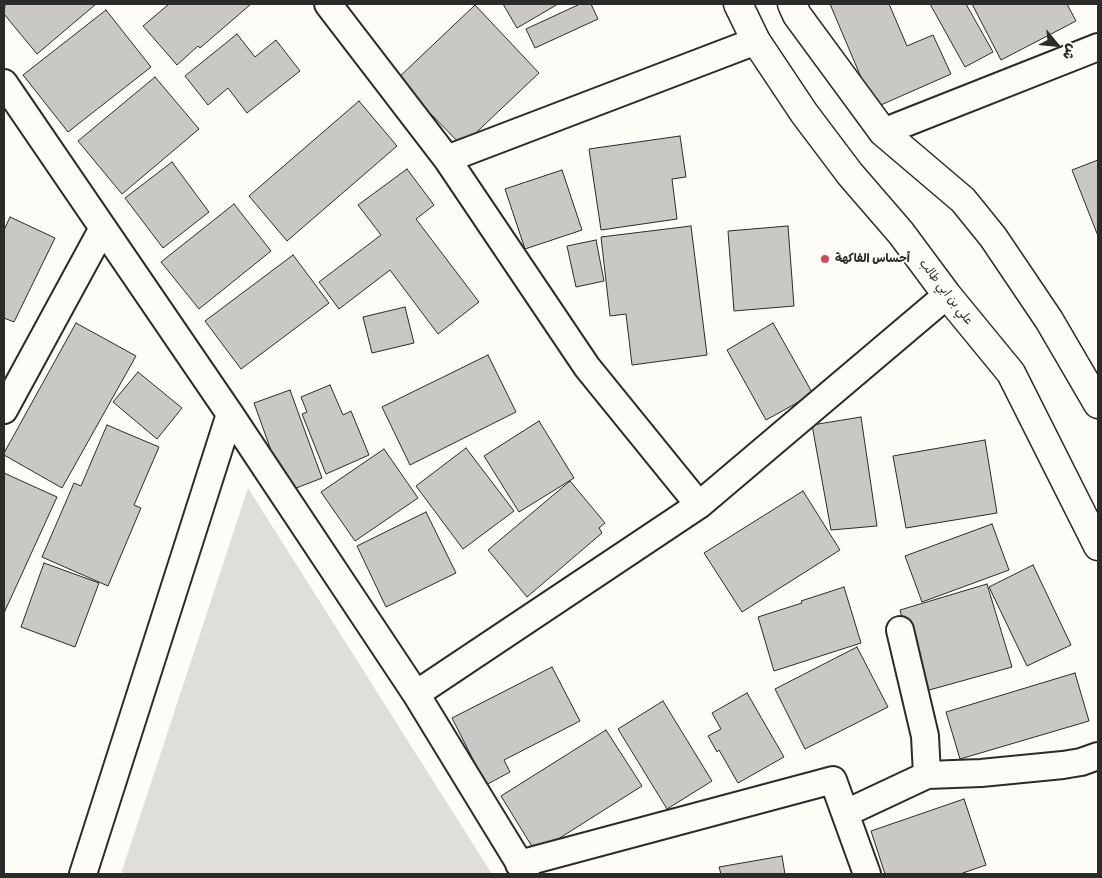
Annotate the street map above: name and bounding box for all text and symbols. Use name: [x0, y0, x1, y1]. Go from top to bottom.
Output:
north arrow: [1032, 20, 1082, 70]
text: ش: [1059, 41, 1082, 63]
place label: أحساس الفاكهة: [835, 252, 910, 266]
marker: أحساس الفاكهة: [819, 253, 831, 265]
street label: علي بن ابي طالب: [916, 256, 976, 328]

